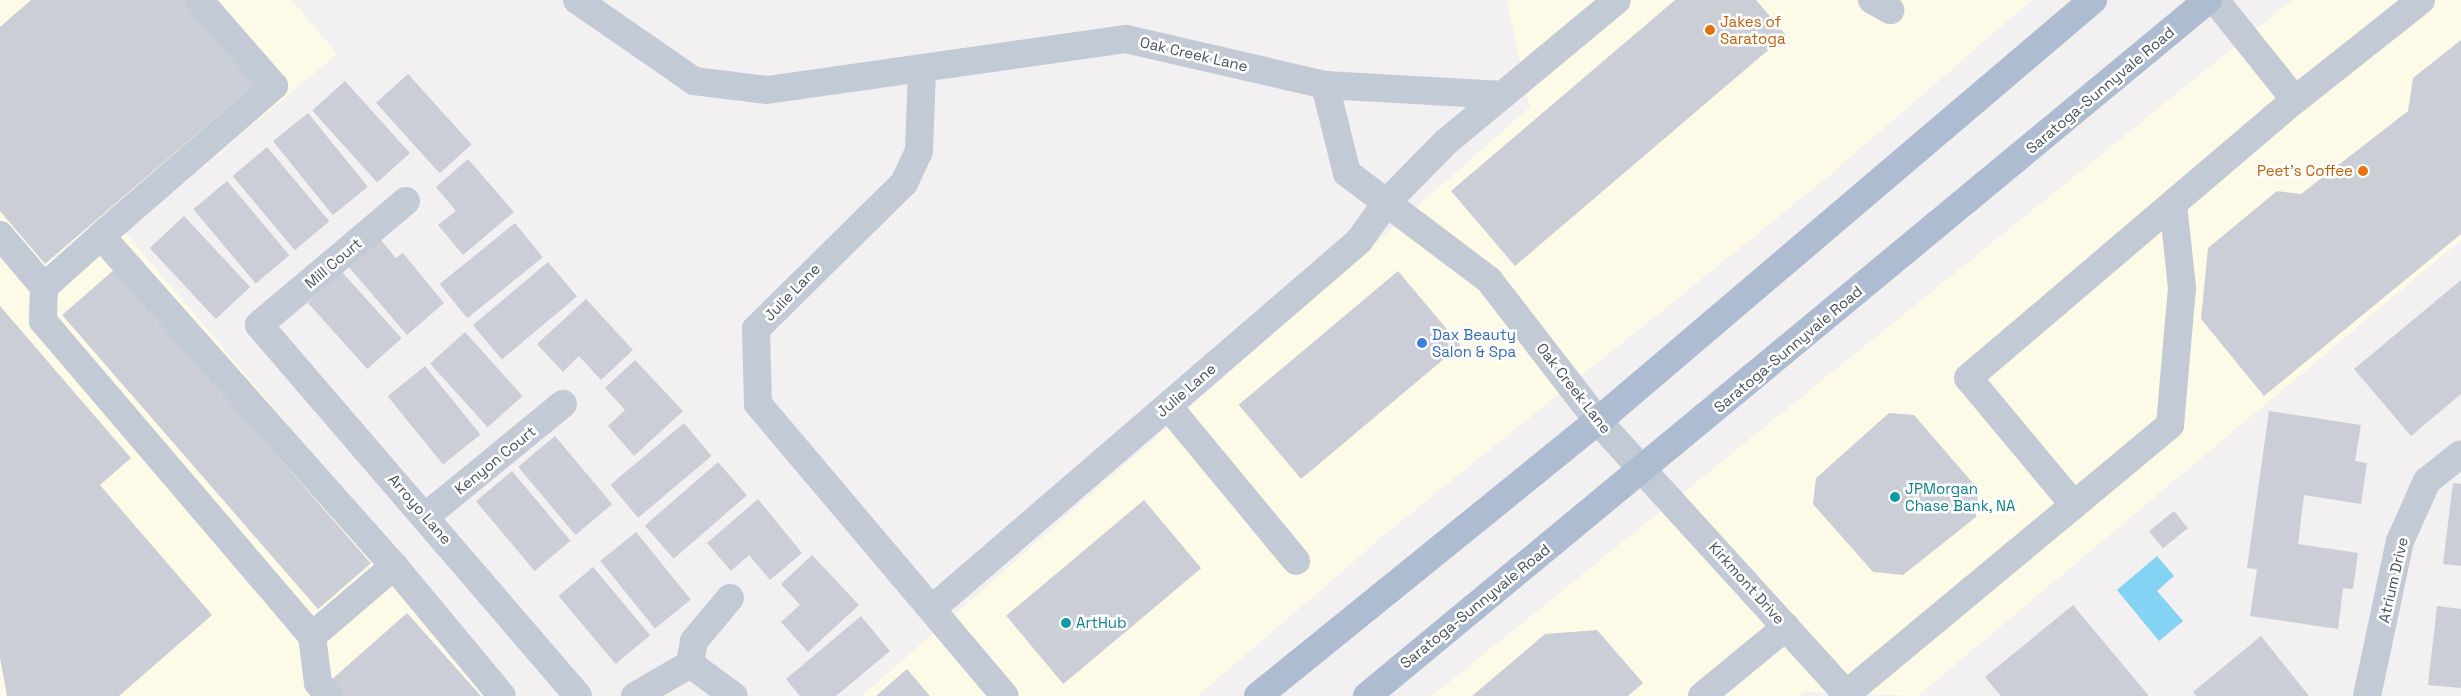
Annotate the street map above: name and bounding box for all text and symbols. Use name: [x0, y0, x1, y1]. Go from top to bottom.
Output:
place label: Jakes of Saratoga: [1720, 12, 1786, 47]
street label: Saratoga-Sunnyvale Road: [2022, 23, 2178, 157]
marker: Jakes of Saratoga: [1704, 24, 1716, 36]
street label: Oak Creek Lane: [1138, 33, 1250, 75]
place label: Peet's Coffee: [2257, 162, 2353, 180]
marker: Peet's Coffee: [2357, 165, 2369, 177]
street label: Mill Court: [301, 234, 365, 292]
street label: Julie Lane: [760, 260, 824, 324]
street label: Saratoga-Sunnyvale Road: [1710, 282, 1866, 416]
place label: Dax Beauty Salon & Spa: [1432, 325, 1516, 360]
marker: Dax Beauty Salon & Spa: [1416, 337, 1428, 349]
street label: Oak Creek Lane: [1533, 339, 1615, 437]
street label: Julie Lane: [1153, 359, 1219, 421]
street label: Kenyon Court: [451, 422, 539, 498]
street label: Arroyo Lane: [385, 470, 455, 548]
place label: JPMorgan Chase Bank, NA: [1905, 479, 2016, 514]
marker: JPMorgan Chase Bank, NA: [1889, 491, 1901, 503]
street label: Atrium Drive: [2374, 535, 2412, 625]
street label: Kirkmont Drive: [1705, 538, 1789, 628]
street label: Saratoga-Sunnyvale Road: [1396, 540, 1554, 672]
place label: ArtHub: [1076, 614, 1127, 632]
marker: ArtHub: [1060, 617, 1072, 629]

